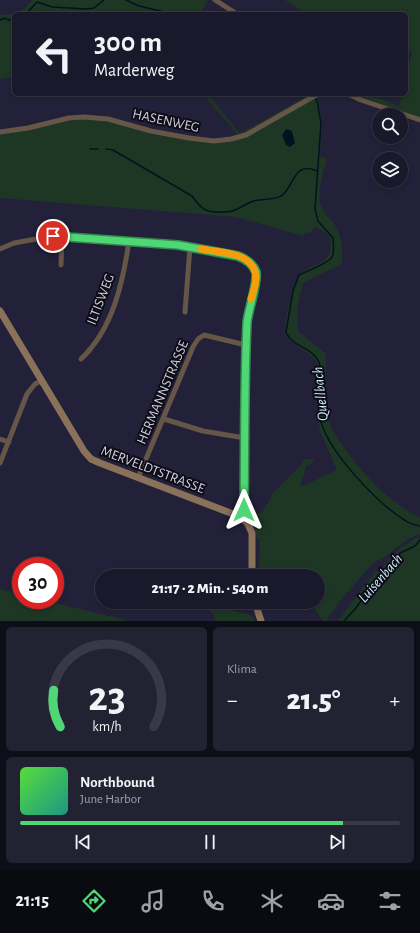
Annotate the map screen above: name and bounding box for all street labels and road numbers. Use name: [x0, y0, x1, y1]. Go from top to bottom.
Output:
street label: HASENWEG: [131, 107, 200, 135]
street label: ILTISWEG: [85, 272, 117, 327]
street label: HERMANNSTRASSE: [135, 338, 191, 446]
street label: MERVELDTSTRASSE: [99, 444, 207, 496]

